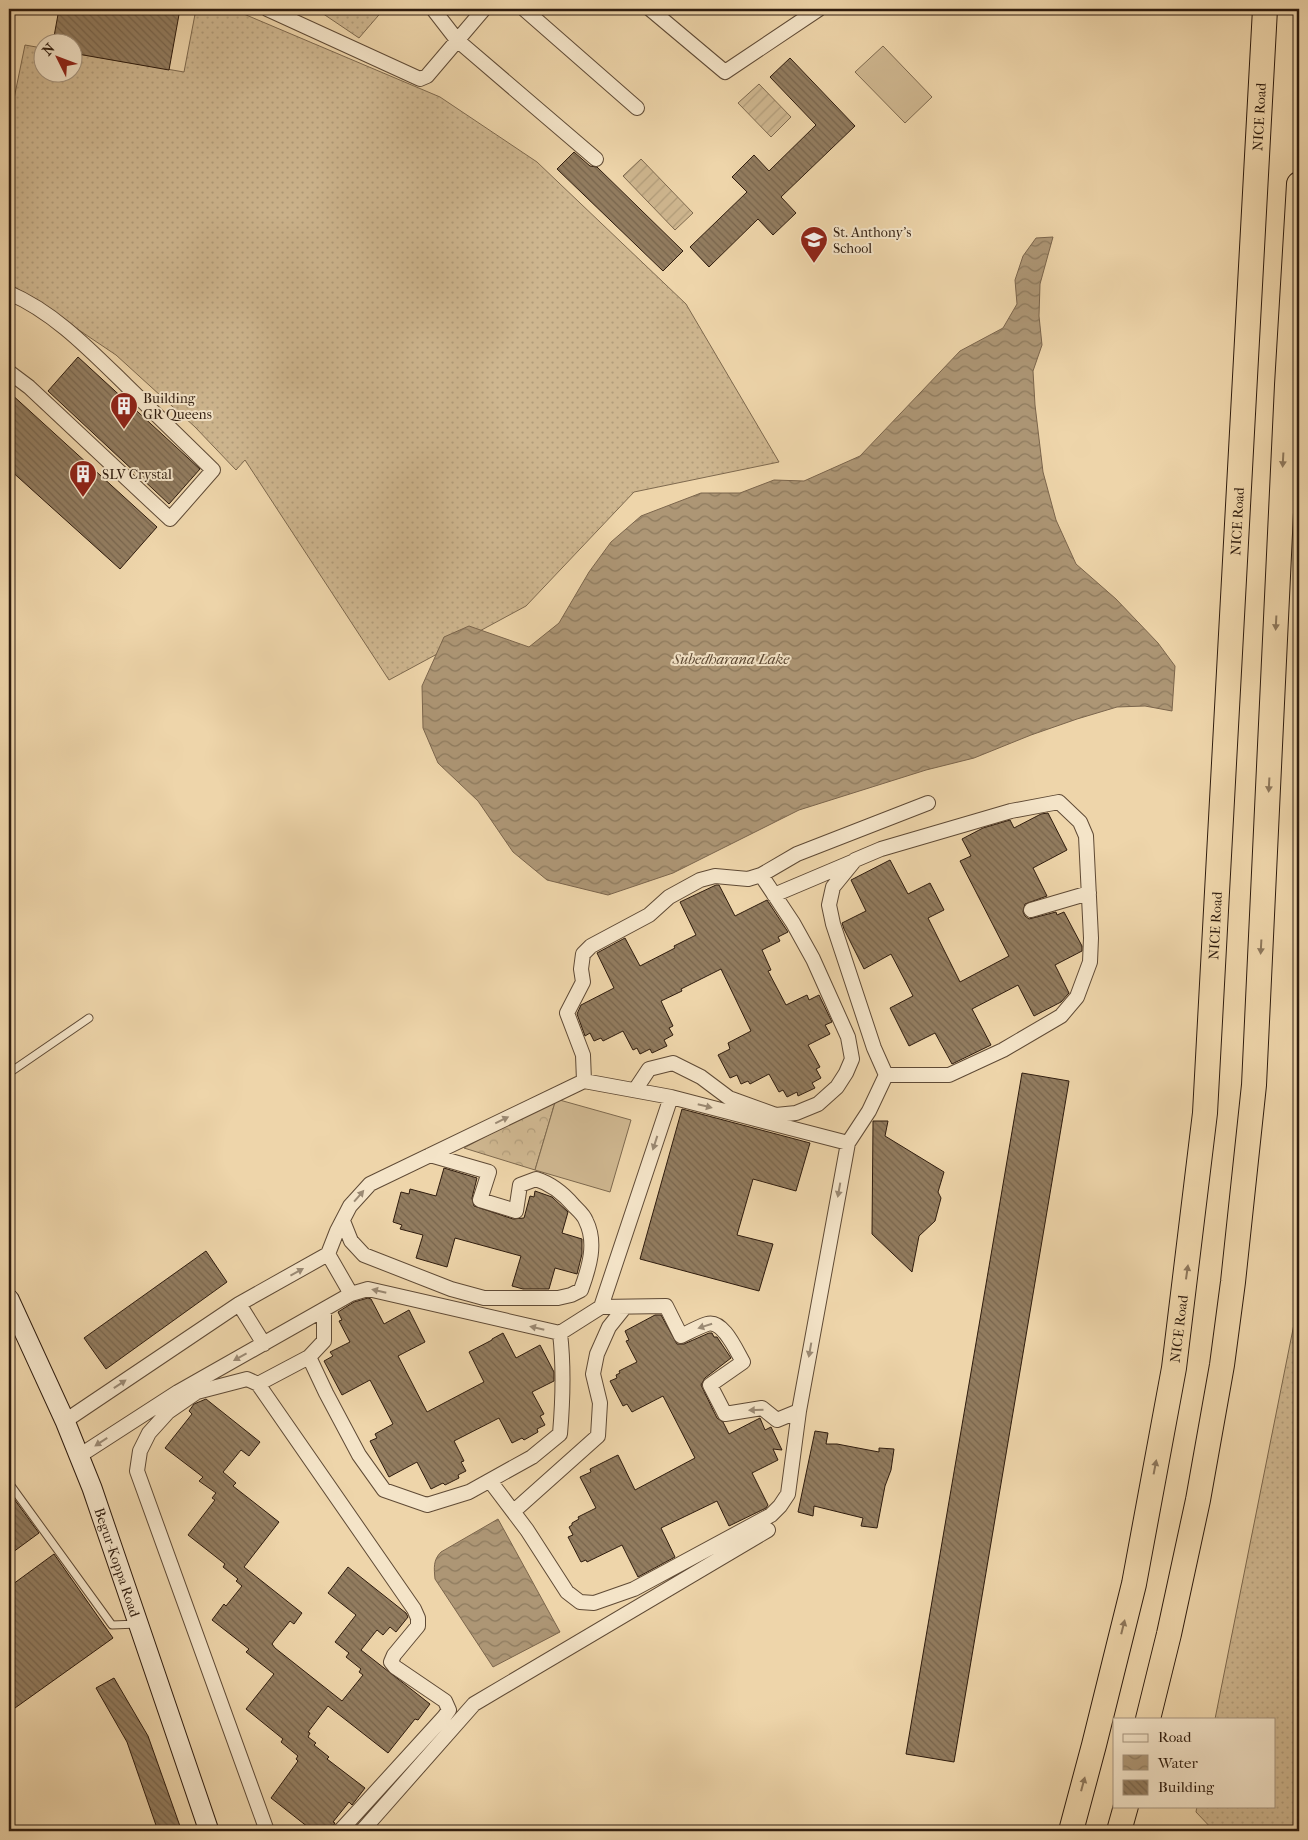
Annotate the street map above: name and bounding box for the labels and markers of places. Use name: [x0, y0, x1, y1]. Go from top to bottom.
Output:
place label: St. Anthony's School: [833, 224, 911, 257]
school or university icon: St. Anthony's School: [799, 225, 829, 264]
place label: Building GR Queens: [143, 390, 212, 423]
building icon: Building GR Queens: [109, 391, 139, 430]
building icon: SLV Crystal: [68, 459, 98, 498]
place label: SLV Crystal: [102, 466, 172, 483]

